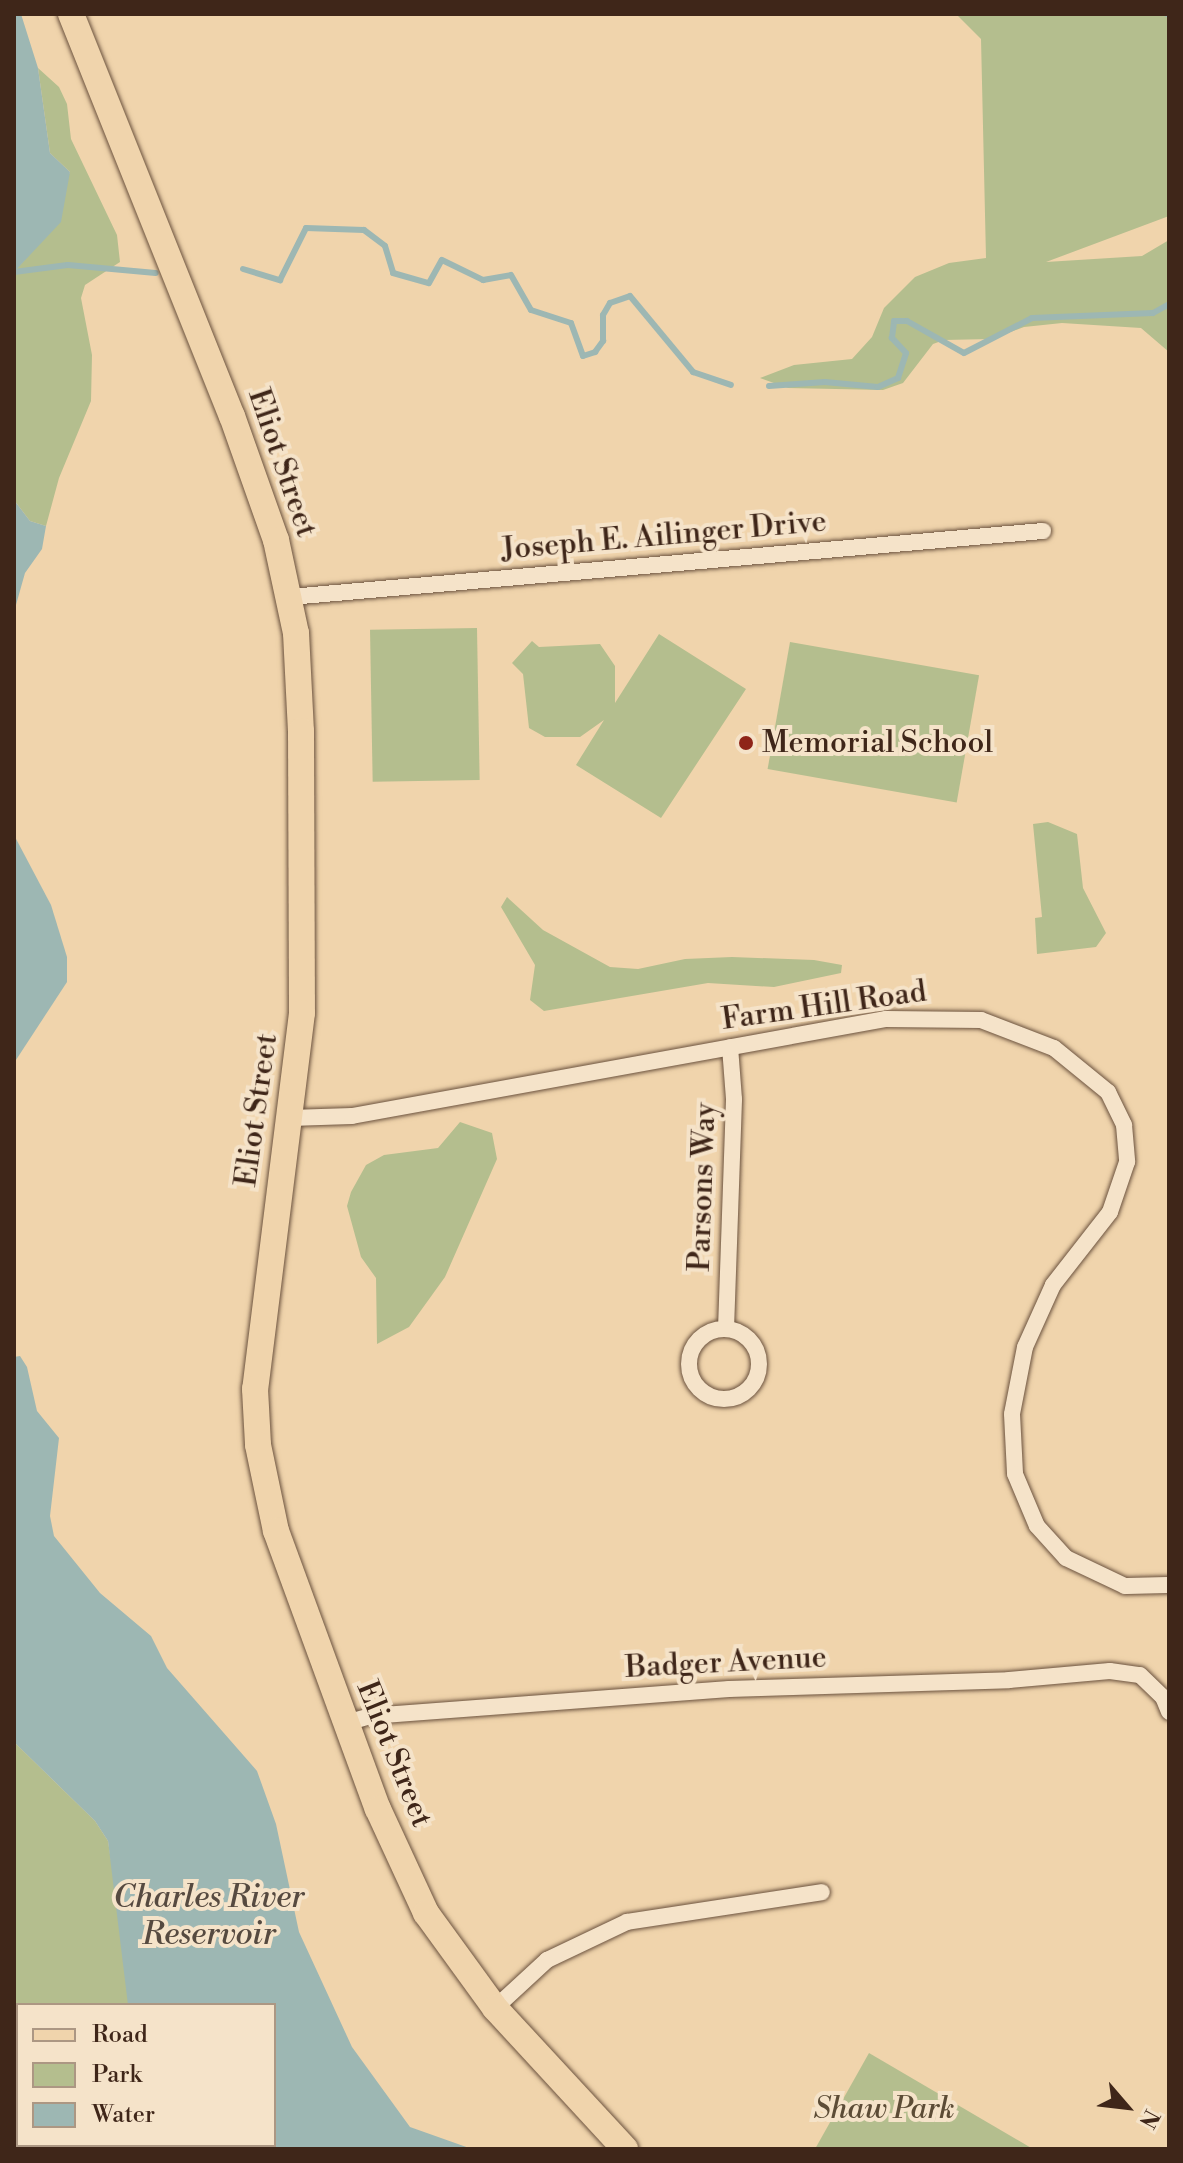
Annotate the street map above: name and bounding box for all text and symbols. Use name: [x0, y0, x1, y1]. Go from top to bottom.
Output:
street label: Eliot Street: [240, 384, 324, 542]
street label: Joseph E. Ailinger Drive: [500, 504, 828, 568]
place label: Memorial School: [762, 725, 993, 761]
marker: Memorial School: [737, 734, 755, 752]
street label: Farm Hill Road: [719, 974, 929, 1038]
street label: Eliot Street: [228, 1031, 286, 1189]
street label: Parsons Way: [682, 1102, 724, 1272]
street label: Badger Avenue: [624, 1640, 828, 1686]
street label: Eliot Street: [348, 1676, 440, 1832]
water label: Charles River Reservoir: [113, 1879, 305, 1954]
legend: [16, 2003, 276, 2147]
text: Road: [92, 2020, 148, 2050]
text: Park: [92, 2060, 142, 2090]
north arrow: [1087, 2067, 1167, 2147]
park label: Shaw Park: [813, 2091, 955, 2127]
text: Water: [92, 2100, 155, 2130]
text: N: [1133, 2104, 1165, 2133]

